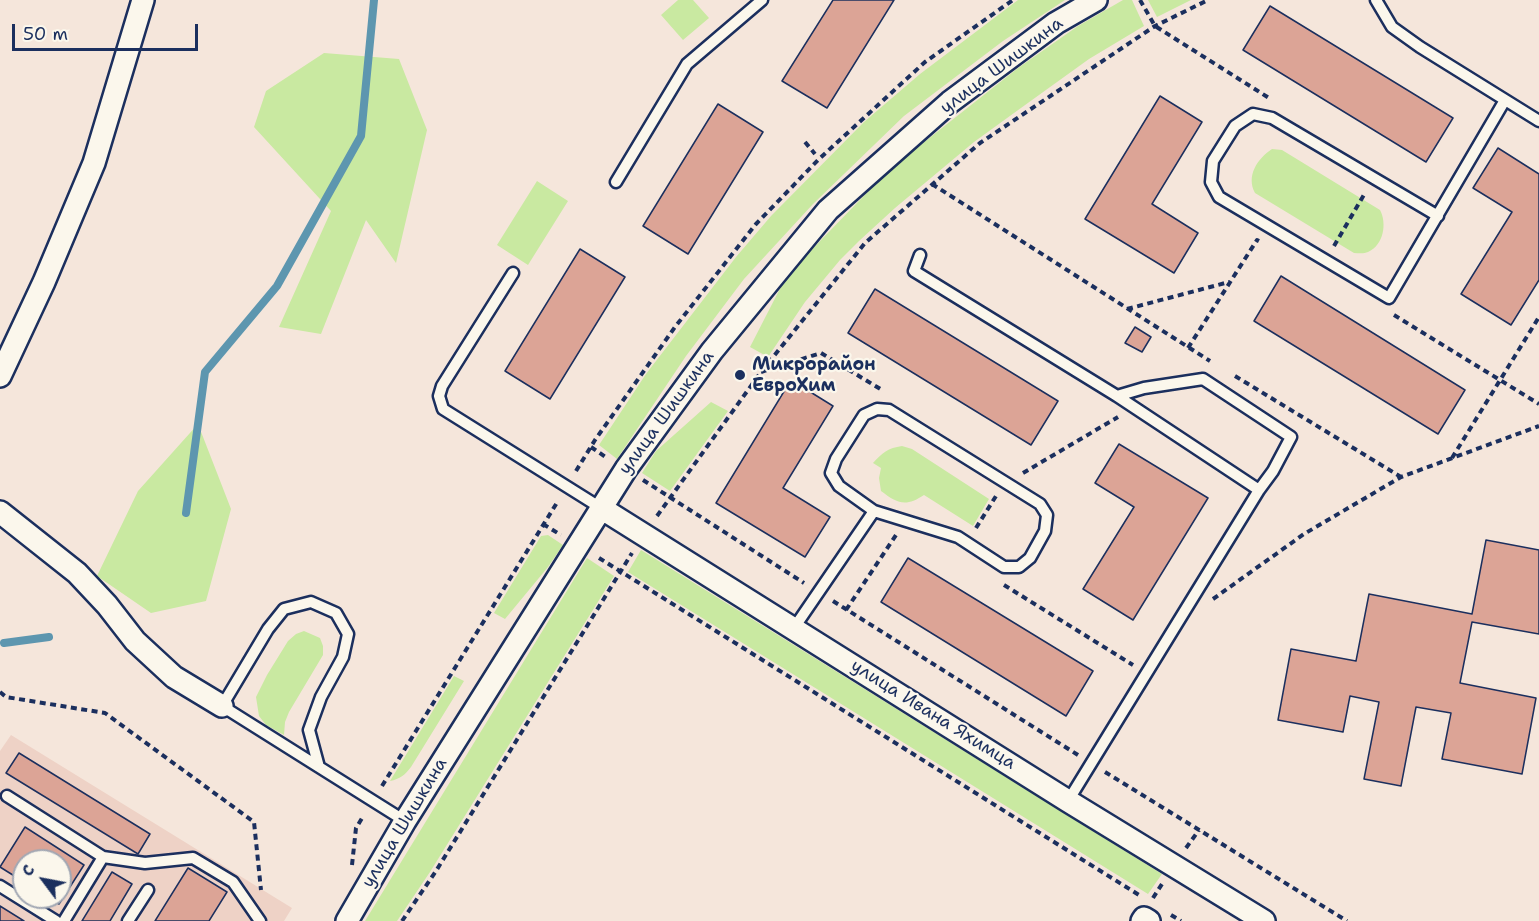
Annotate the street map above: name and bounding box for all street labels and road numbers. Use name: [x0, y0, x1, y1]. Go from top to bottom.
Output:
street label: улица Шишкина: [936, 13, 1068, 119]
street label: улица Шишкина: [615, 347, 719, 479]
street label: улица Ивана Яхимца: [847, 655, 1019, 775]
street label: улица Шишкина: [358, 754, 452, 892]

